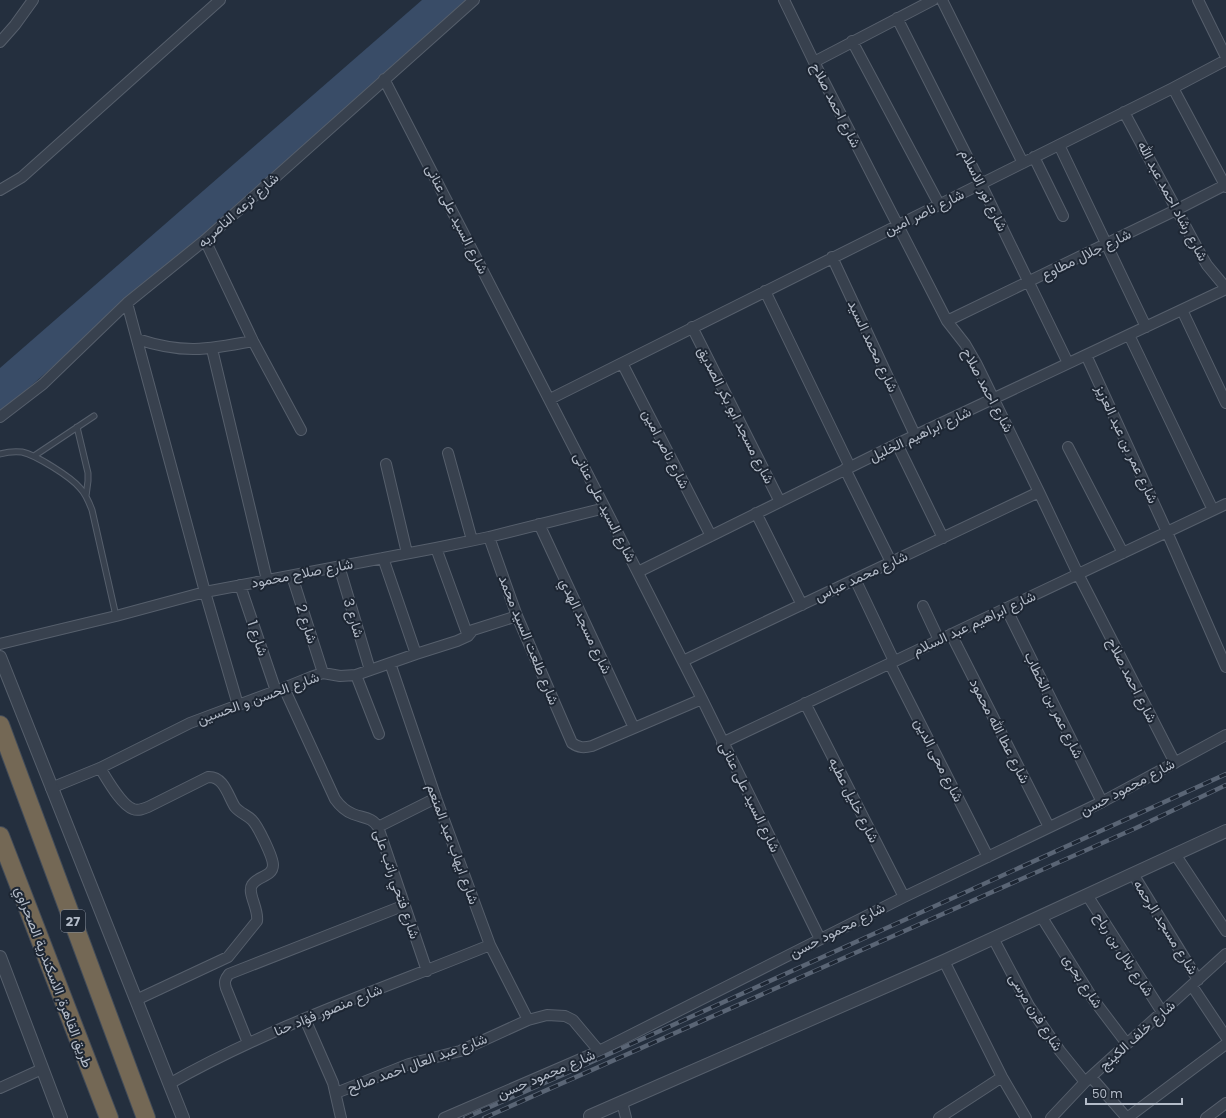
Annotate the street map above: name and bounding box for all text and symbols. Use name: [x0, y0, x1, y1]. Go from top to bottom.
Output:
street label: شارع احمد صلاح: [805, 59, 866, 152]
street label: شارع رشاد احمد عبد الله: [1132, 137, 1213, 265]
street label: شارع نور الاسلام: [954, 145, 1013, 235]
street label: شارع السيد على عنانى: [420, 161, 493, 278]
street label: شارع ترعه الناصريه: [193, 168, 284, 253]
street label: شارع ناصر امين: [881, 184, 968, 241]
street label: شارع جلال مطاوع: [1038, 224, 1135, 285]
street label: شارع محمد السيد: [842, 297, 903, 396]
street label: شارع مسجد ابو بكر الصديق: [692, 343, 779, 488]
street label: شارع احمد صلاح: [956, 344, 1019, 436]
street label: شارع عمر بن عبد العزيز: [1089, 381, 1163, 507]
street label: شارع ابراهيم الخليل: [866, 402, 975, 467]
street label: شارع ناصر امين: [636, 406, 695, 493]
street label: شارع السيد على عنانى: [568, 449, 641, 566]
street label: شارع محمد عباس: [811, 546, 911, 607]
street label: شارع صلاح محمود: [249, 553, 355, 594]
street label: شارع طلعت السيد محمد: [493, 572, 564, 708]
street label: شارع مسجد الهدي: [553, 575, 617, 678]
street label: شارع ابراهيم عبد السلام: [909, 586, 1039, 661]
street label: شارع 3: [338, 596, 369, 640]
street label: شارع 2: [290, 602, 323, 646]
street label: شارع 1: [242, 618, 273, 659]
street label: شارع احمد صلاح: [1101, 634, 1162, 727]
street label: شارع عمر بن الخطاب: [1019, 648, 1089, 762]
street label: شارع الحسن و الحسين: [194, 667, 322, 730]
street label: شارع عطا الله محمود: [964, 675, 1035, 787]
street label: شارع محى الدين: [908, 715, 969, 806]
street label: شارع السيد على عنانى: [714, 738, 785, 856]
street label: شارع خليل عطيه: [823, 754, 884, 847]
street label: شارع محمود حسن: [1076, 754, 1178, 821]
street label: شارع ايهاب عبد المنعم: [421, 781, 484, 907]
street label: شارع فتحي راتب على: [367, 827, 425, 942]
street label: شارع مسجد الرحمه: [1128, 876, 1203, 979]
street label: طريق القاهرة, الاسكندرية الصحراوي: [8, 883, 98, 1071]
street label: شارع محمود حسن: [786, 897, 889, 964]
street label: شارع بلال بن رباح: [1088, 908, 1159, 1001]
road number: 27: [61, 910, 85, 932]
street label: شارع بحرى: [1057, 950, 1108, 1013]
street label: شارع فرن مرسى: [1003, 969, 1068, 1055]
street label: شارع منصور فؤاد حنا: [271, 979, 385, 1042]
street label: شارع خلف الكينج: [1095, 995, 1180, 1075]
street label: شارع عبد العال احمد صالح: [344, 1028, 490, 1099]
street label: شارع محمود حسن: [494, 1044, 599, 1105]
scale bar: [1086, 1080, 1182, 1106]
text: 50 m: [1092, 1085, 1123, 1102]

